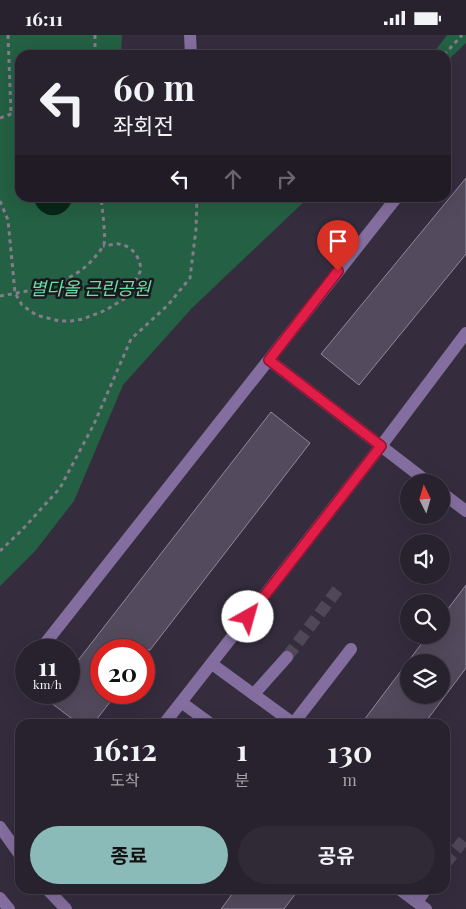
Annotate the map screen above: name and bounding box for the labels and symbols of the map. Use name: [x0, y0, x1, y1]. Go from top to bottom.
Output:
pin: [317, 220, 359, 271]
park label: 별다올 근린공원: [30, 276, 152, 300]
north arrow: [400, 474, 450, 524]
position arrow: [221, 590, 273, 642]
speed limit sign: 20: [90, 639, 155, 704]

